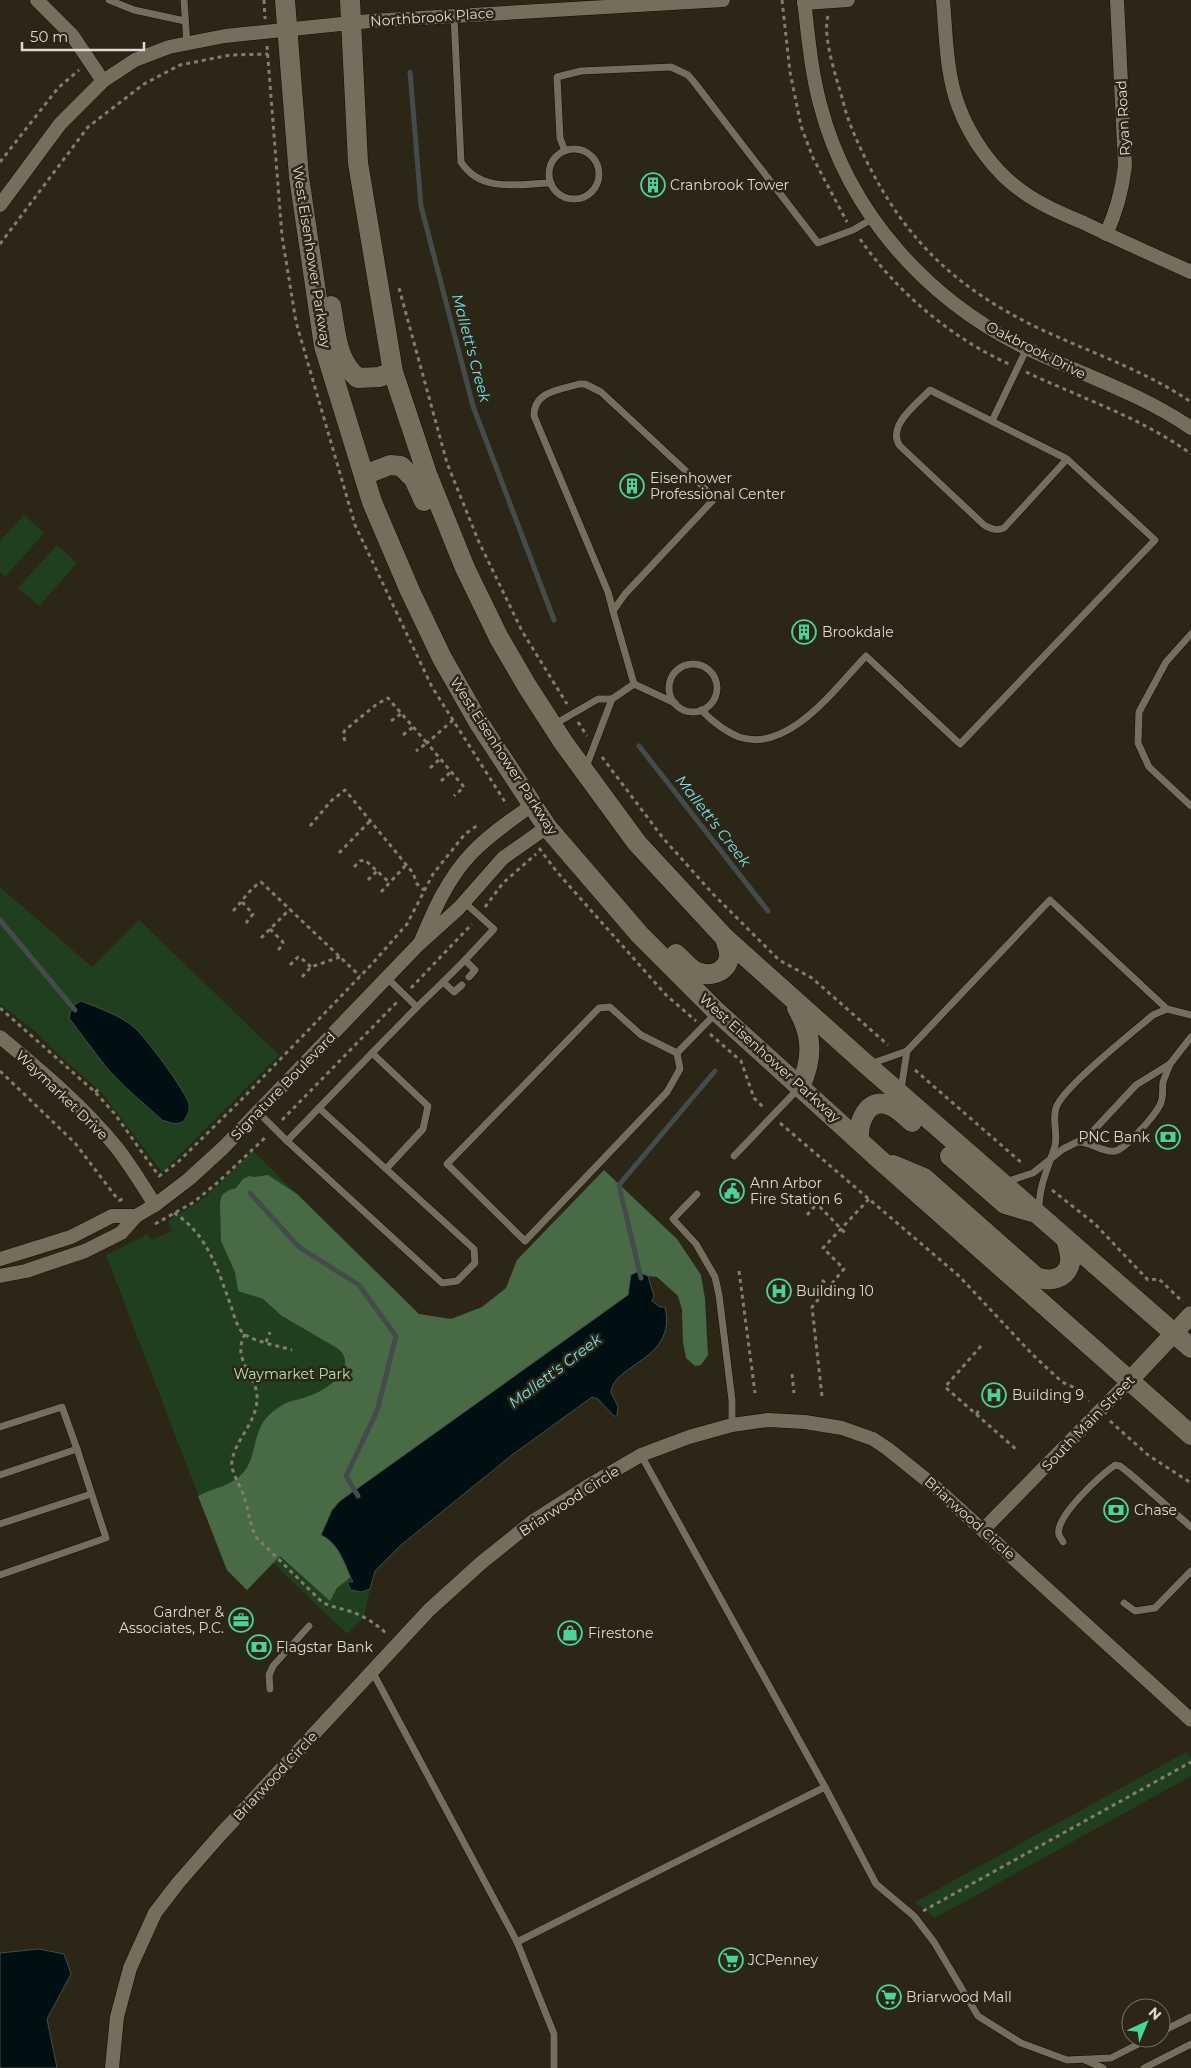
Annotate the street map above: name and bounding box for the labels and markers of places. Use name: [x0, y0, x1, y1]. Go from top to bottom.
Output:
building icon: Cranbrook Tower: [640, 172, 666, 198]
place label: Cranbrook Tower: [670, 176, 790, 194]
place label: Eisenhower Professional Center: [650, 469, 786, 503]
building icon: Eisenhower Professional Center: [619, 473, 645, 499]
building icon: Brookdale: [791, 619, 817, 645]
place label: Brookdale: [822, 623, 894, 641]
bank icon: PNC Bank: [1155, 1124, 1181, 1150]
place label: PNC Bank: [1078, 1128, 1151, 1146]
place label: Ann Arbor Fire Station 6: [750, 1174, 843, 1208]
public building icon: Ann Arbor Fire Station 6: [719, 1178, 745, 1204]
hospital icon: Building 10: [766, 1278, 792, 1304]
place label: Building 10: [796, 1282, 874, 1300]
hospital icon: Building 9: [981, 1382, 1007, 1408]
place label: Building 9: [1012, 1386, 1084, 1404]
bank icon: Chase: [1103, 1497, 1129, 1523]
place label: Chase: [1134, 1501, 1177, 1519]
place label: Gardner & Associates, P.C.: [119, 1603, 225, 1637]
office icon: Gardner & Associates, P.C.: [228, 1607, 254, 1633]
shop icon: Firestone: [557, 1620, 583, 1646]
place label: Firestone: [588, 1624, 653, 1642]
bank icon: Flagstar Bank: [246, 1634, 272, 1660]
place label: Flagstar Bank: [276, 1638, 374, 1656]
supermarket icon: JCPenney: [718, 1947, 744, 1973]
place label: JCPenney: [747, 1951, 819, 1969]
supermarket icon: Briarwood Mall: [876, 1984, 902, 2010]
place label: Briarwood Mall: [906, 1988, 1012, 2006]

